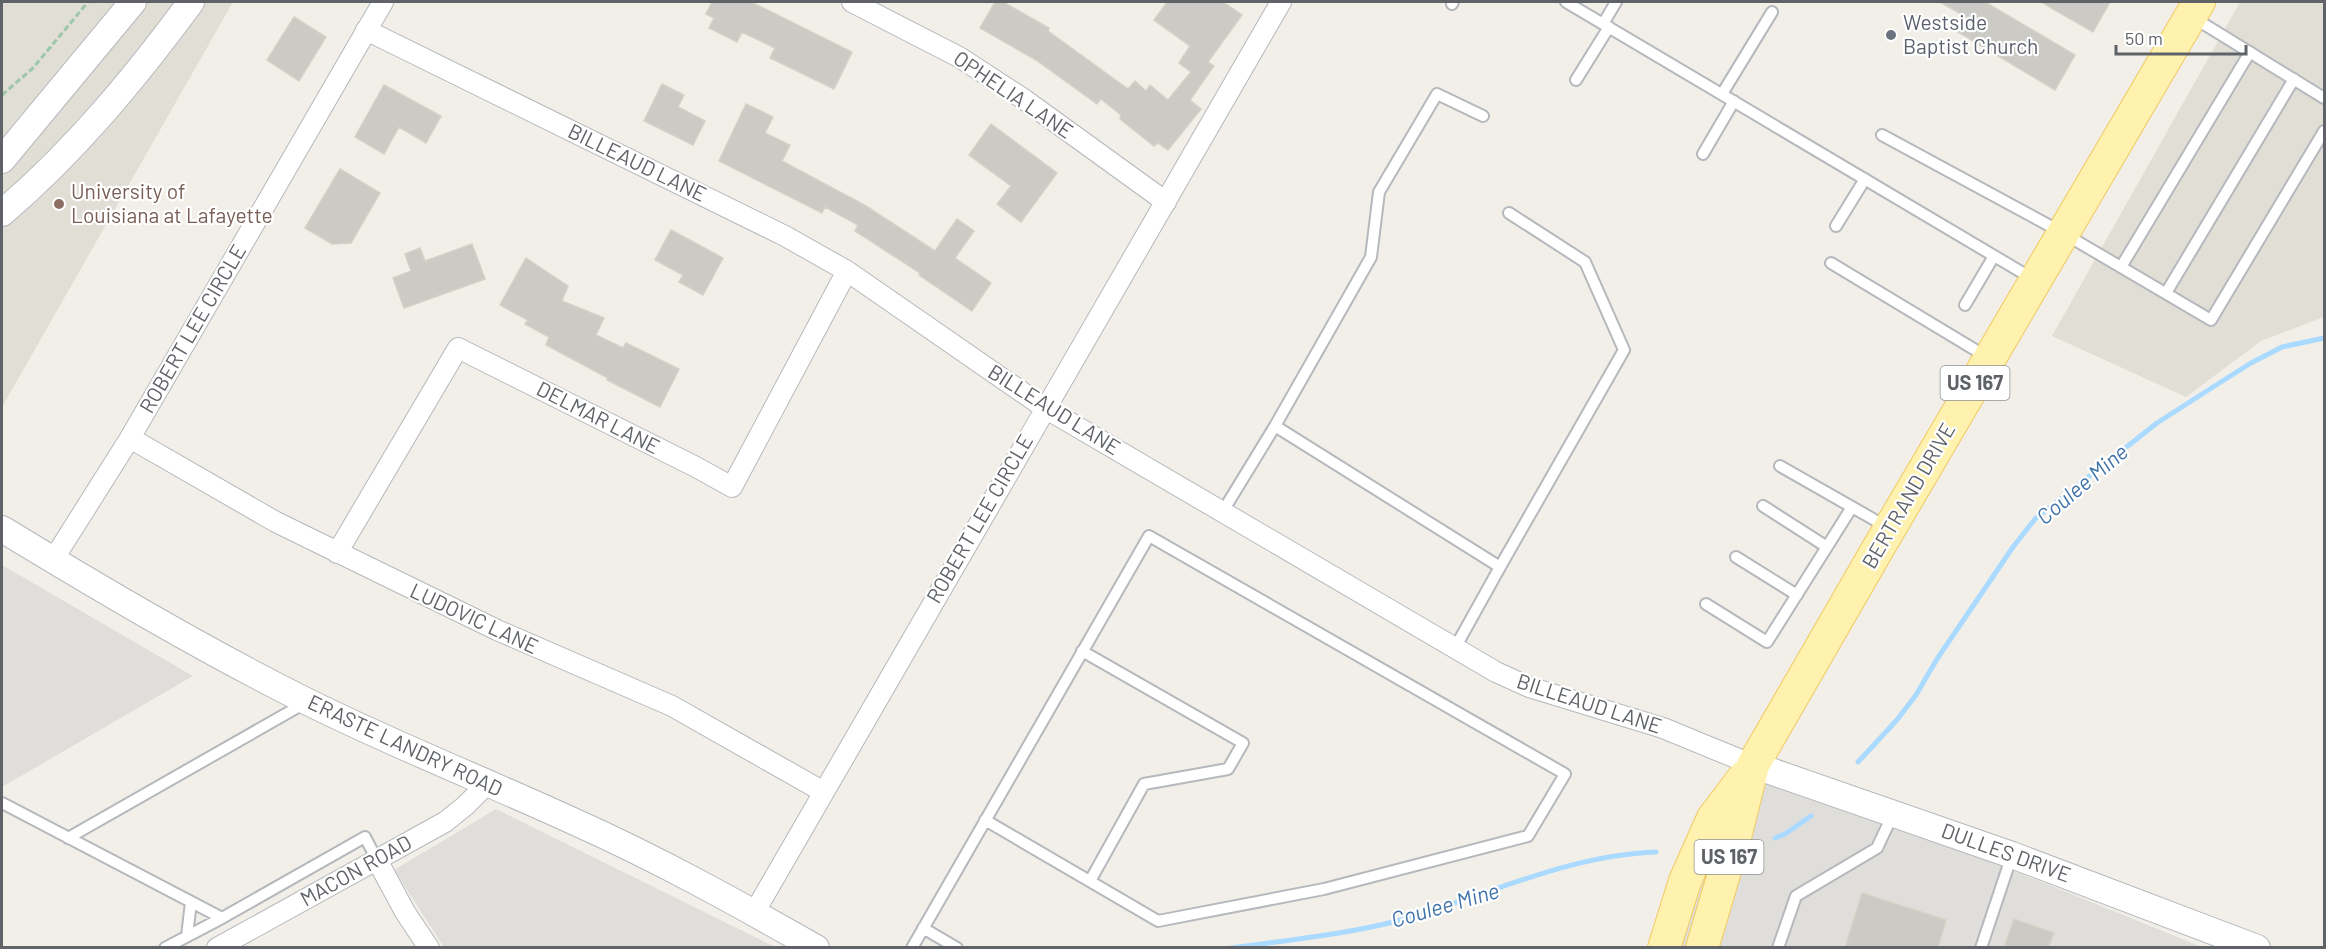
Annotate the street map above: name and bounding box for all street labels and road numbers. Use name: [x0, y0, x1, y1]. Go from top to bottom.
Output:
street label: OPHELIA LANE: [949, 45, 1078, 143]
street label: BILLEAUD LANE: [564, 117, 711, 206]
street label: ROBERT LEE CIRCLE: [133, 239, 250, 417]
street label: BILLEAUD LANE: [984, 358, 1125, 459]
road number: US 167: [1940, 366, 2010, 400]
street label: DELMAR LANE: [533, 375, 664, 458]
street label: BERTRAND DRIVE: [1856, 418, 1960, 573]
street label: ROBERT LEE CIRCLE: [920, 429, 1037, 607]
street label: LUDOVIC LANE: [407, 577, 543, 658]
street label: BILLEAUD LANE: [1514, 667, 1665, 738]
street label: ERASTE LANDRY ROAD: [304, 689, 507, 801]
street label: DULLES DRIVE: [1938, 817, 2075, 887]
street label: MACON ROAD: [295, 829, 415, 911]
road number: US 167: [1694, 840, 1764, 874]

